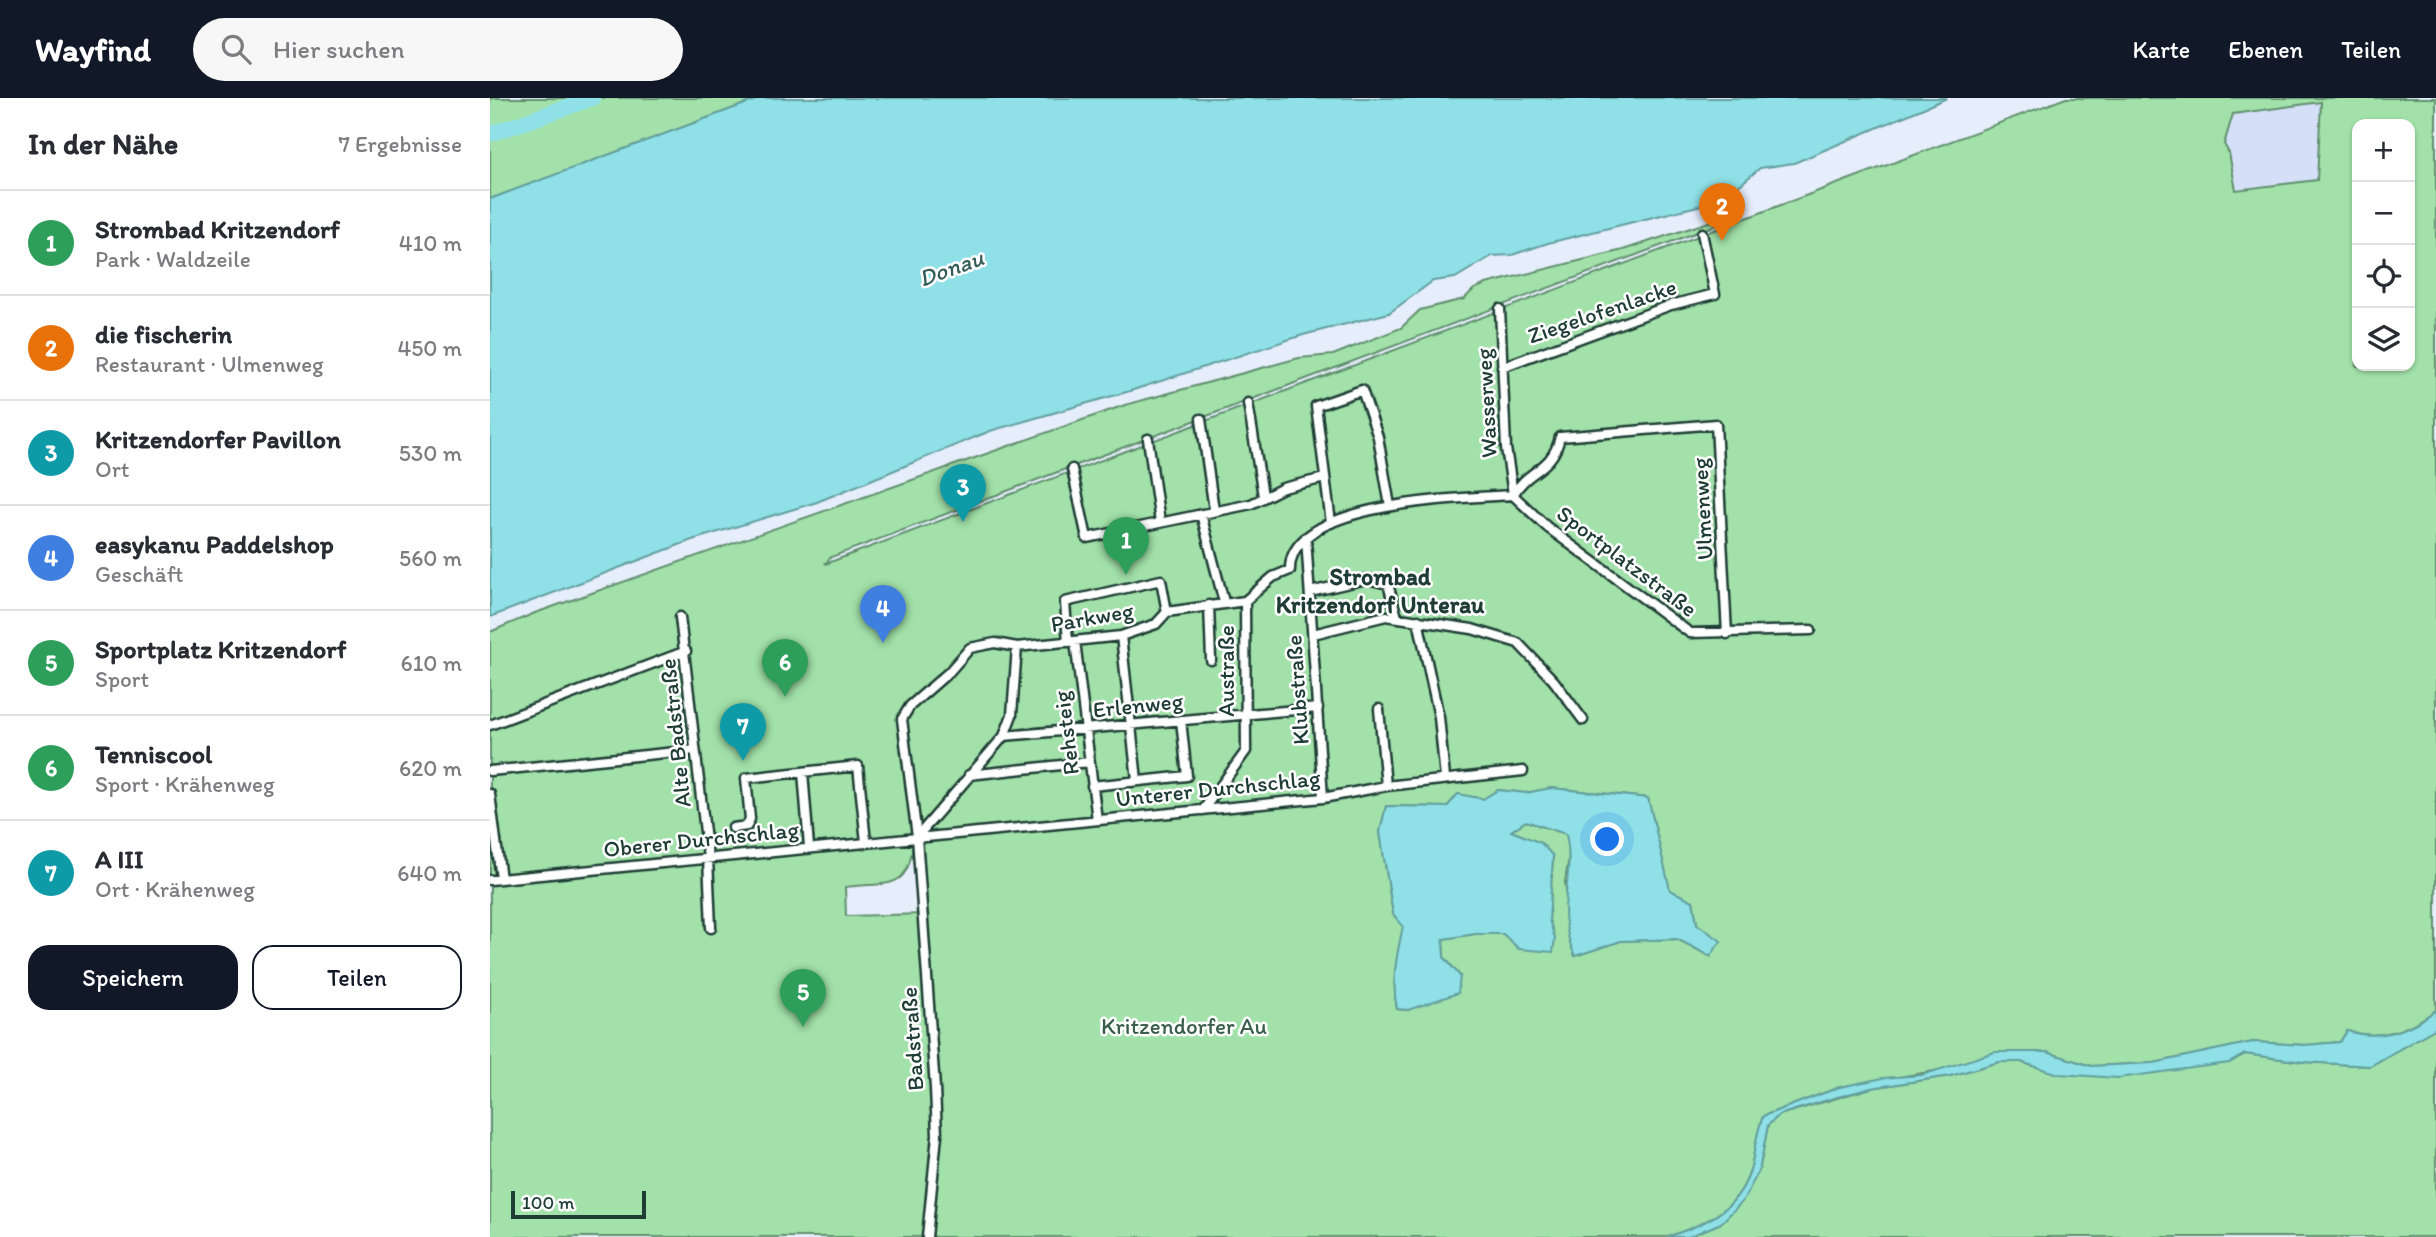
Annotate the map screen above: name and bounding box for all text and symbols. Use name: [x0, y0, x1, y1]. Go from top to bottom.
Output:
search box: [193, 18, 683, 81]
text: Wayfind: [35, 30, 151, 69]
icon: search: [217, 30, 255, 68]
text: Hier suchen: [273, 33, 405, 65]
text: Karte: [2132, 35, 2190, 64]
text: Ebenen: [2228, 35, 2303, 64]
text: Teilen: [2341, 35, 2401, 64]
map controls: [2352, 119, 2415, 371]
button: +: [2352, 119, 2415, 182]
text: In der Nähe: [28, 125, 178, 162]
text: 7 Ergebnisse: [338, 130, 462, 158]
button: −: [2352, 182, 2415, 245]
pin: 2: [1699, 183, 1745, 241]
text: Strombad Kritzendorf: [95, 213, 340, 245]
text: 1: [46, 229, 56, 257]
text: 410 m: [399, 229, 462, 257]
water label: Donau: [914, 242, 988, 293]
text: Park · Waldzeile: [95, 245, 251, 273]
button: locate: [2352, 245, 2415, 308]
street label: Ziegelofenlacke: [1524, 272, 1680, 350]
button: layers: [2352, 308, 2415, 371]
text: die fischerin: [95, 318, 232, 350]
text: 2: [45, 334, 57, 362]
text: 450 m: [397, 334, 462, 362]
street label: Wasserweg: [1469, 347, 1503, 459]
text: Restaurant · Ulmenweg: [95, 350, 324, 378]
text: Kritzendorfer Pavillon: [95, 423, 341, 455]
text: 3: [45, 439, 57, 467]
text: 530 m: [399, 439, 462, 467]
text: Ort: [95, 455, 129, 483]
street label: Ulmenweg: [1685, 457, 1719, 561]
pin: 3: [940, 464, 986, 522]
street label: Sportplatzstraße: [1551, 499, 1703, 623]
pin: 1: [1103, 517, 1149, 575]
text: easykanu Paddelshop: [95, 528, 334, 560]
text: 4: [44, 544, 58, 572]
text: 560 m: [399, 544, 462, 572]
text: Geschäft: [95, 560, 184, 588]
district label: Strombad Kritzendorf Unterau: [1276, 562, 1485, 619]
pin: 4: [860, 585, 906, 643]
street label: Parkweg: [1048, 596, 1136, 638]
street label: Austraße: [1212, 625, 1240, 717]
text: Sportplatz Kritzendorf: [95, 633, 346, 665]
street label: Klubstraße: [1279, 634, 1315, 746]
pin: 6: [762, 639, 808, 697]
text: 5: [45, 649, 57, 677]
text: 610 m: [400, 649, 462, 677]
street label: Alte Badstraße: [653, 657, 697, 809]
text: Sport: [95, 665, 149, 693]
street label: Erlenweg: [1092, 686, 1185, 724]
street label: Rehsteig: [1047, 689, 1085, 777]
pin: 7: [720, 703, 766, 761]
text: Tenniscool: [95, 738, 212, 770]
text: 6: [45, 754, 57, 782]
text: 620 m: [399, 754, 462, 782]
street label: Unterer Durchschlag: [1114, 763, 1322, 813]
text: Sport · Krähenweg: [95, 770, 275, 798]
street label: Oberer Durchschlag: [602, 815, 800, 863]
your location: [1590, 822, 1624, 856]
text: A III: [95, 843, 144, 875]
text: 7: [45, 859, 57, 887]
text: 640 m: [397, 859, 462, 887]
text: Ort · Krähenweg: [95, 875, 255, 903]
button: Speichern: [28, 945, 238, 1010]
button: Teilen: [252, 945, 462, 1010]
pin: 5: [780, 969, 826, 1027]
street label: Badstraße: [894, 986, 930, 1092]
park label: Kritzendorfer Au: [1101, 1012, 1267, 1040]
scale bar: [511, 1188, 646, 1220]
text: 100 m: [522, 1191, 574, 1214]

